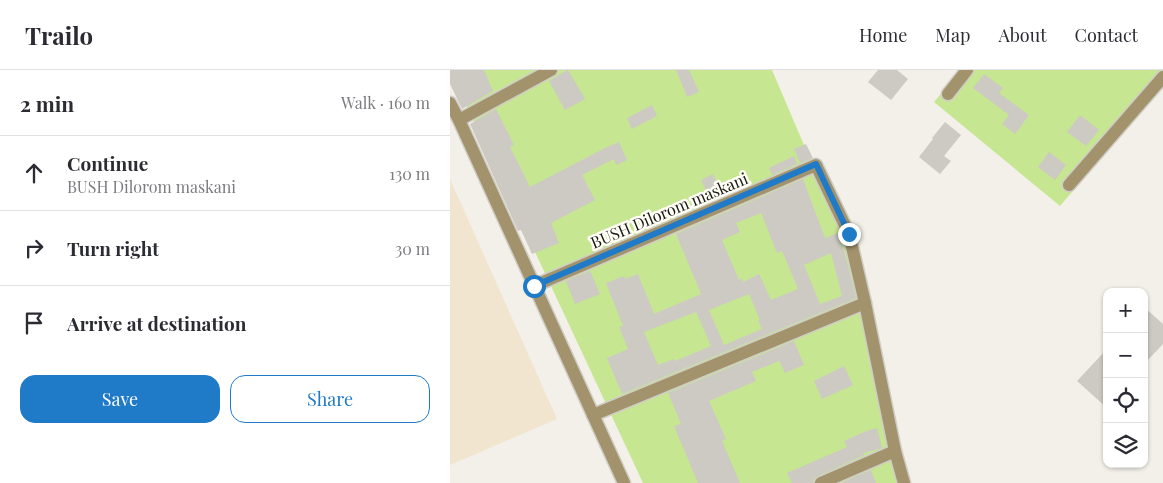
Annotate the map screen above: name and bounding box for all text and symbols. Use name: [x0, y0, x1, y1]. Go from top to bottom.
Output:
text: Trailo: [25, 19, 93, 51]
text: Home: [859, 23, 907, 47]
text: Map: [935, 23, 970, 47]
text: About: [998, 23, 1047, 47]
text: Contact: [1075, 23, 1138, 47]
text: 2 min: [20, 89, 74, 117]
text: Walk · 160 m: [341, 92, 430, 113]
text: Continue: [67, 150, 148, 176]
icon: ahead: [20, 159, 48, 187]
text: 130 m: [389, 163, 430, 184]
street label: BUSH Dilorom maskani: [587, 167, 751, 253]
text: BUSH Dilorom maskani: [67, 176, 236, 197]
route end: [838, 223, 861, 246]
icon: right: [20, 234, 48, 262]
text: Turn right: [67, 235, 159, 261]
text: 30 m: [395, 238, 430, 259]
route start: [523, 275, 546, 298]
map controls: [1103, 288, 1148, 468]
button: +: [1103, 288, 1148, 333]
icon: arrive: [20, 309, 48, 337]
text: Arrive at destination: [67, 310, 247, 336]
button: −: [1103, 333, 1148, 378]
button: Save: [20, 375, 220, 423]
button: Share: [230, 375, 430, 423]
button: locate: [1103, 378, 1148, 423]
button: layers: [1103, 423, 1148, 468]

